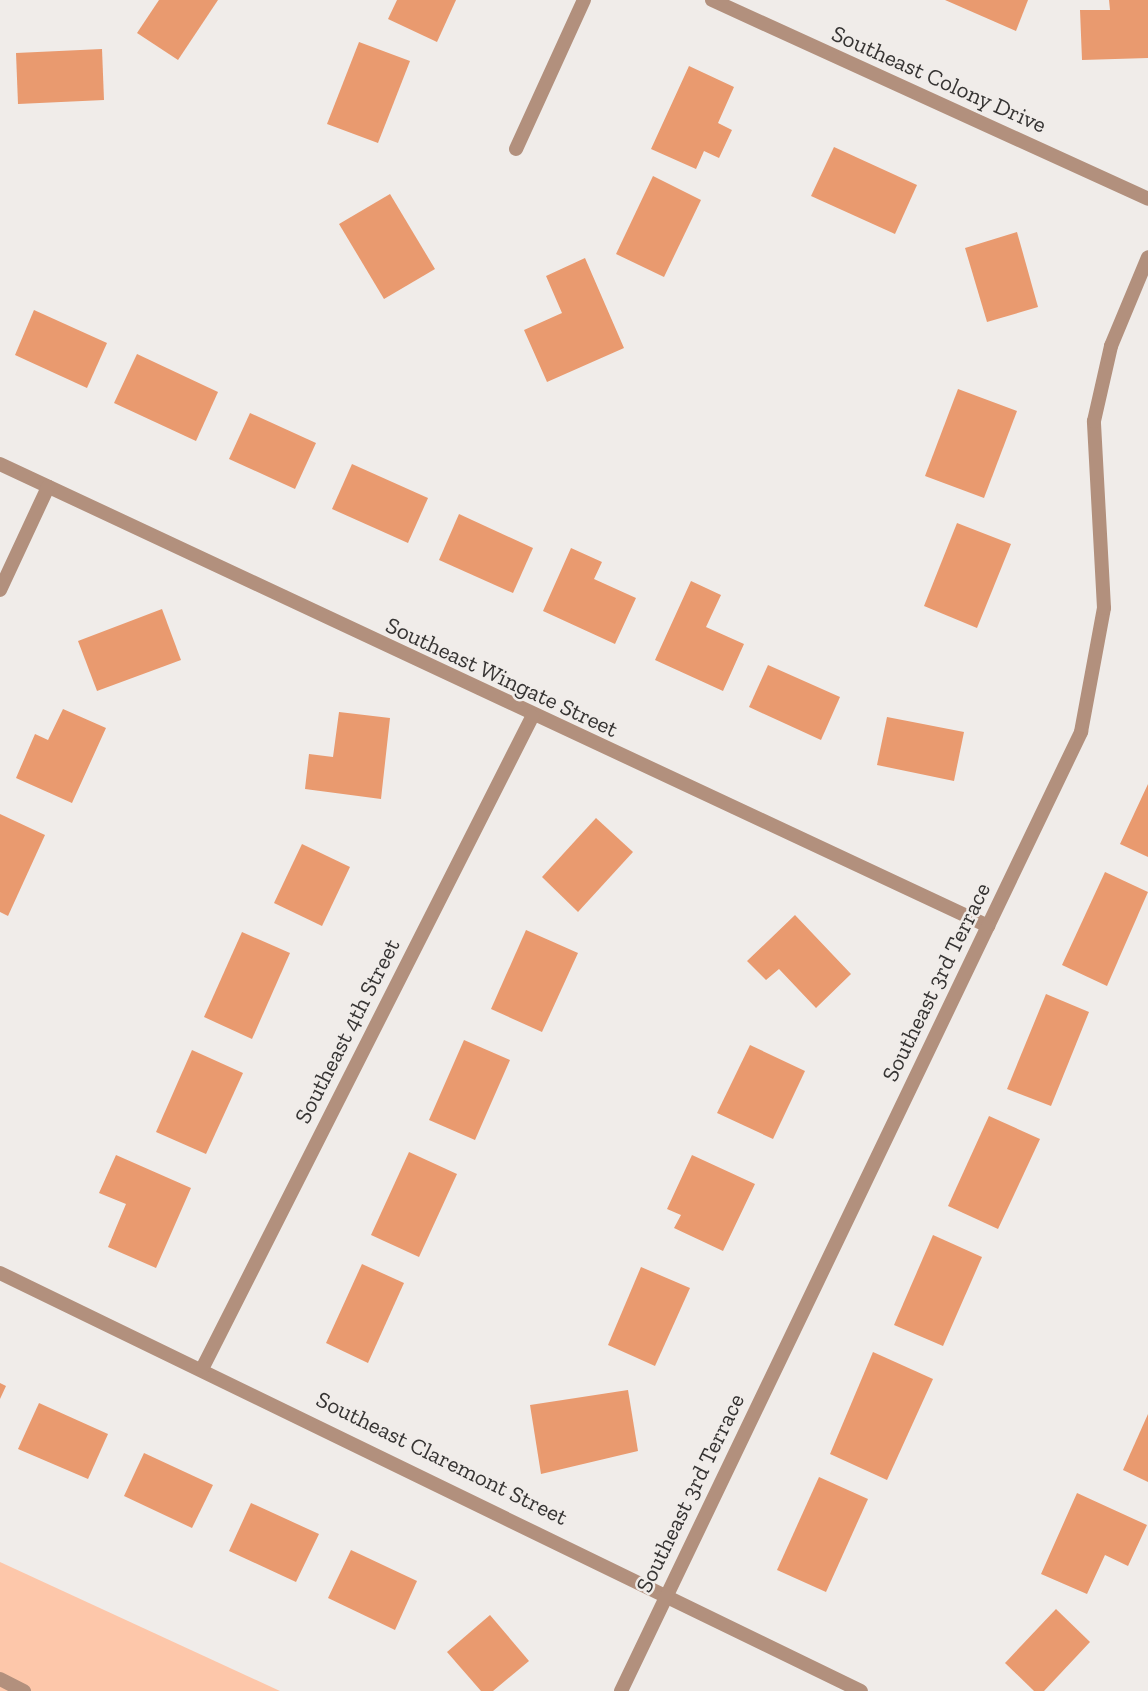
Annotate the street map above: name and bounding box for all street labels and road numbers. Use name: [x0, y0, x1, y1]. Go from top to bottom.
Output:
street label: Southeast Colony Drive: [827, 19, 1051, 139]
street label: Southeast Wingate Street: [381, 611, 623, 743]
street label: Southeast 3rd Terrace: [876, 878, 996, 1086]
street label: Southeast 4th Street: [288, 934, 406, 1128]
street label: Southeast Claremont Street: [312, 1385, 572, 1531]
street label: Southeast 3rd Terrace: [630, 1389, 750, 1597]

